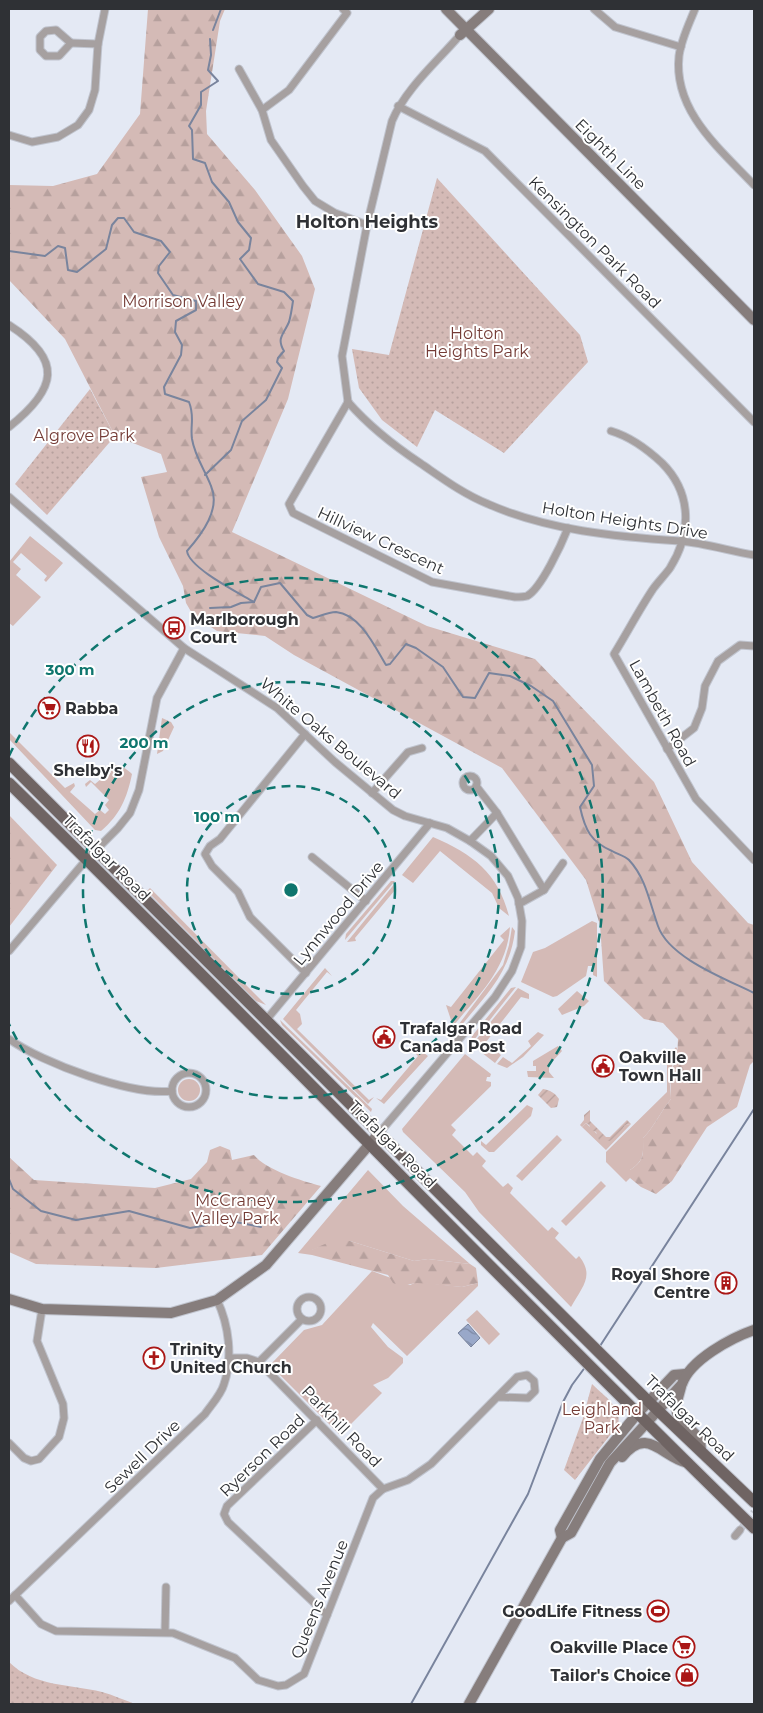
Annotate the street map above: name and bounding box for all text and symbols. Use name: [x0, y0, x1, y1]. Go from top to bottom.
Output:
street label: Eighth Line: [571, 115, 650, 194]
street label: Kensington Park Road: [525, 172, 665, 312]
district label: Holton Heights: [296, 211, 439, 233]
park label: Morrison Valley: [122, 292, 244, 311]
park label: Holton Heights Park: [425, 324, 529, 361]
park label: Algrove Park: [33, 426, 135, 445]
street label: Holton Heights Drive: [541, 498, 709, 543]
street label: Hillview Crescent: [314, 503, 448, 578]
place label: Marlborough Court: [190, 610, 299, 647]
bus stop icon: Marlborough Court: [162, 616, 186, 640]
street label: Lambeth Road: [625, 656, 700, 770]
text: 300 m: [44, 660, 95, 679]
street label: White Oaks Boulevard: [256, 674, 405, 803]
supermarket icon: Rabba: [37, 696, 61, 720]
place label: Rabba: [65, 699, 118, 718]
text: 200 m: [119, 733, 169, 752]
restaurant icon: Shelby's: [76, 734, 100, 758]
place label: Shelby's: [54, 761, 123, 780]
text: 100 m: [194, 807, 240, 826]
street label: Trafalgar Road: [59, 810, 154, 905]
street label: Lynnwood Drive: [289, 857, 388, 969]
centre of rings: [282, 881, 300, 899]
place label: Trafalgar Road Canada Post: [400, 1019, 522, 1056]
public building icon: Trafalgar Road Canada Post: [372, 1025, 396, 1049]
place label: Oakville Town Hall: [619, 1048, 701, 1085]
public building icon: Oakville Town Hall: [591, 1054, 615, 1078]
street label: Trafalgar Road: [345, 1097, 440, 1192]
park label: McCraney Valley Park: [191, 1191, 279, 1228]
place label: Royal Shore Centre: [611, 1265, 710, 1302]
building icon: Royal Shore Centre: [714, 1271, 738, 1295]
place label: Trinity United Church: [170, 1340, 292, 1377]
church icon: Trinity United Church: [142, 1346, 166, 1370]
street label: Trafalgar Road: [641, 1371, 738, 1465]
street label: Parkhill Road: [298, 1382, 385, 1471]
park label: Leighland Park: [562, 1400, 642, 1437]
street label: Ryerson Road: [216, 1410, 309, 1501]
street label: Sewell Drive: [101, 1416, 184, 1497]
street label: Queens Avenue: [287, 1537, 352, 1661]
sports icon: GoodLife Fitness: [646, 1599, 670, 1623]
place label: GoodLife Fitness: [502, 1602, 643, 1621]
supermarket icon: Oakville Place: [672, 1635, 696, 1659]
place label: Oakville Place: [550, 1638, 668, 1657]
shop icon: Tailor's Choice: [675, 1663, 699, 1687]
place label: Tailor's Choice: [551, 1666, 671, 1685]

